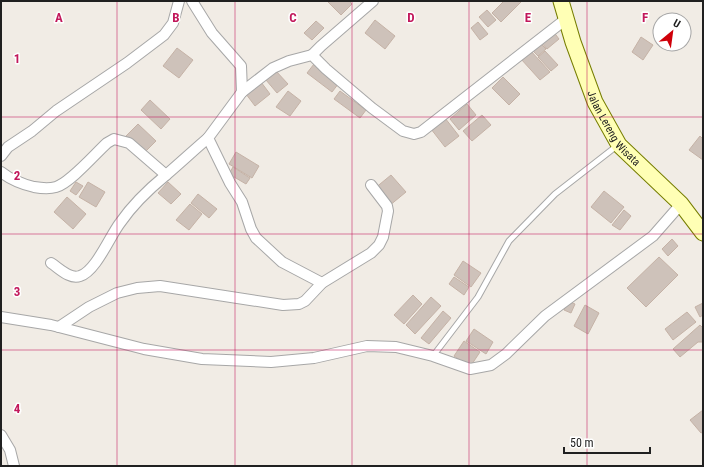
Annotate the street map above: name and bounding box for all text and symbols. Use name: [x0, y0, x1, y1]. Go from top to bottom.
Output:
text: A: [55, 10, 63, 25]
text: B: [172, 10, 180, 25]
text: C: [289, 10, 297, 25]
text: D: [407, 10, 415, 25]
text: E: [525, 10, 532, 25]
text: F: [642, 10, 648, 25]
north arrow: [652, 12, 692, 52]
text: U: [671, 16, 683, 31]
text: 1: [14, 51, 20, 66]
street label: Jalan Lereng Wisata: [584, 89, 643, 169]
text: 2: [14, 168, 21, 183]
text: 3: [14, 284, 20, 299]
text: 4: [14, 401, 21, 416]
scale bar: [564, 429, 650, 455]
text: 50 m: [570, 436, 594, 450]

